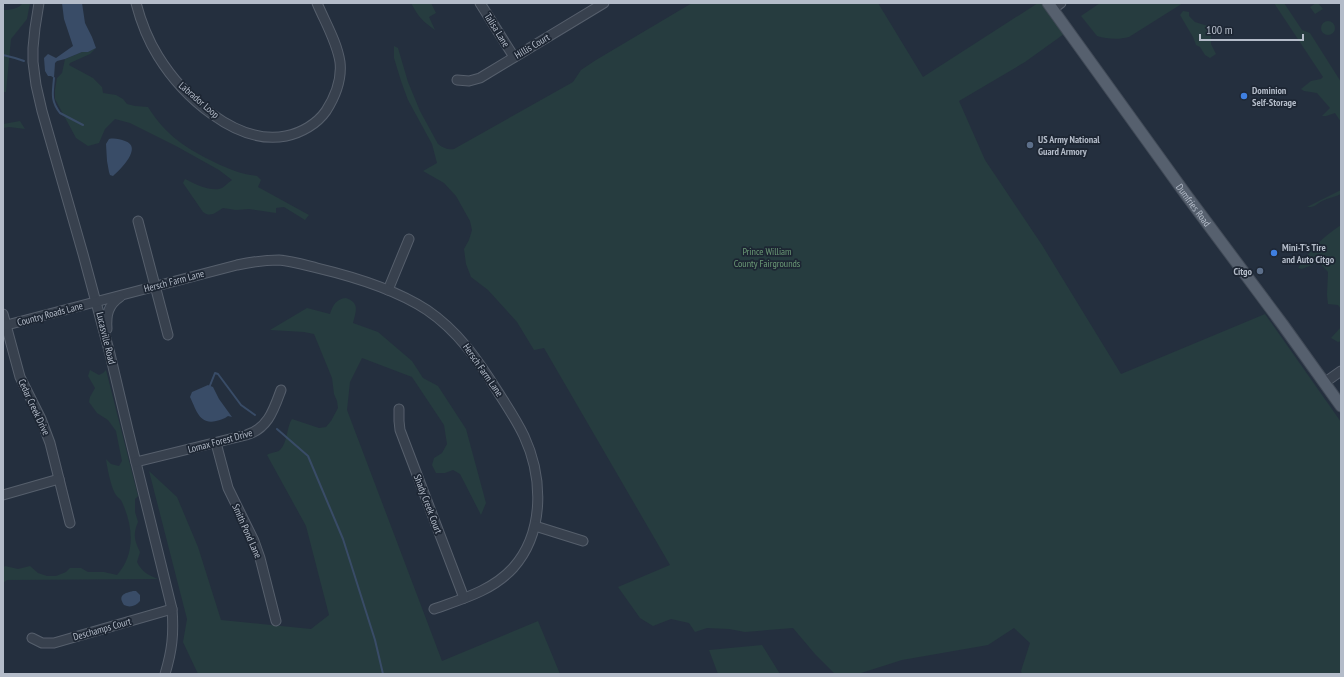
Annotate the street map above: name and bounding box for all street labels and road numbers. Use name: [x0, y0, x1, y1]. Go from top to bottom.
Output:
street label: Talisa Lane: [481, 10, 513, 50]
street label: Hillis Court: [512, 30, 552, 62]
street label: Labrador Loop: [176, 79, 222, 121]
street label: Dumfries Road: [1174, 181, 1214, 229]
street label: Hersch Farm Lane: [143, 267, 205, 295]
street label: Country Roads Lane: [16, 299, 84, 329]
street label: Lucasville Road: [93, 311, 119, 365]
street label: Hersch Farm Lane: [460, 341, 506, 399]
street label: Cedar Creek Drive: [15, 377, 53, 437]
street label: Lomax Forest Drive: [186, 426, 254, 456]
street label: Shady Creek Court: [411, 473, 445, 536]
street label: Smith Pond Lane: [229, 502, 265, 560]
street label: Deschamps Court: [71, 614, 133, 643]

